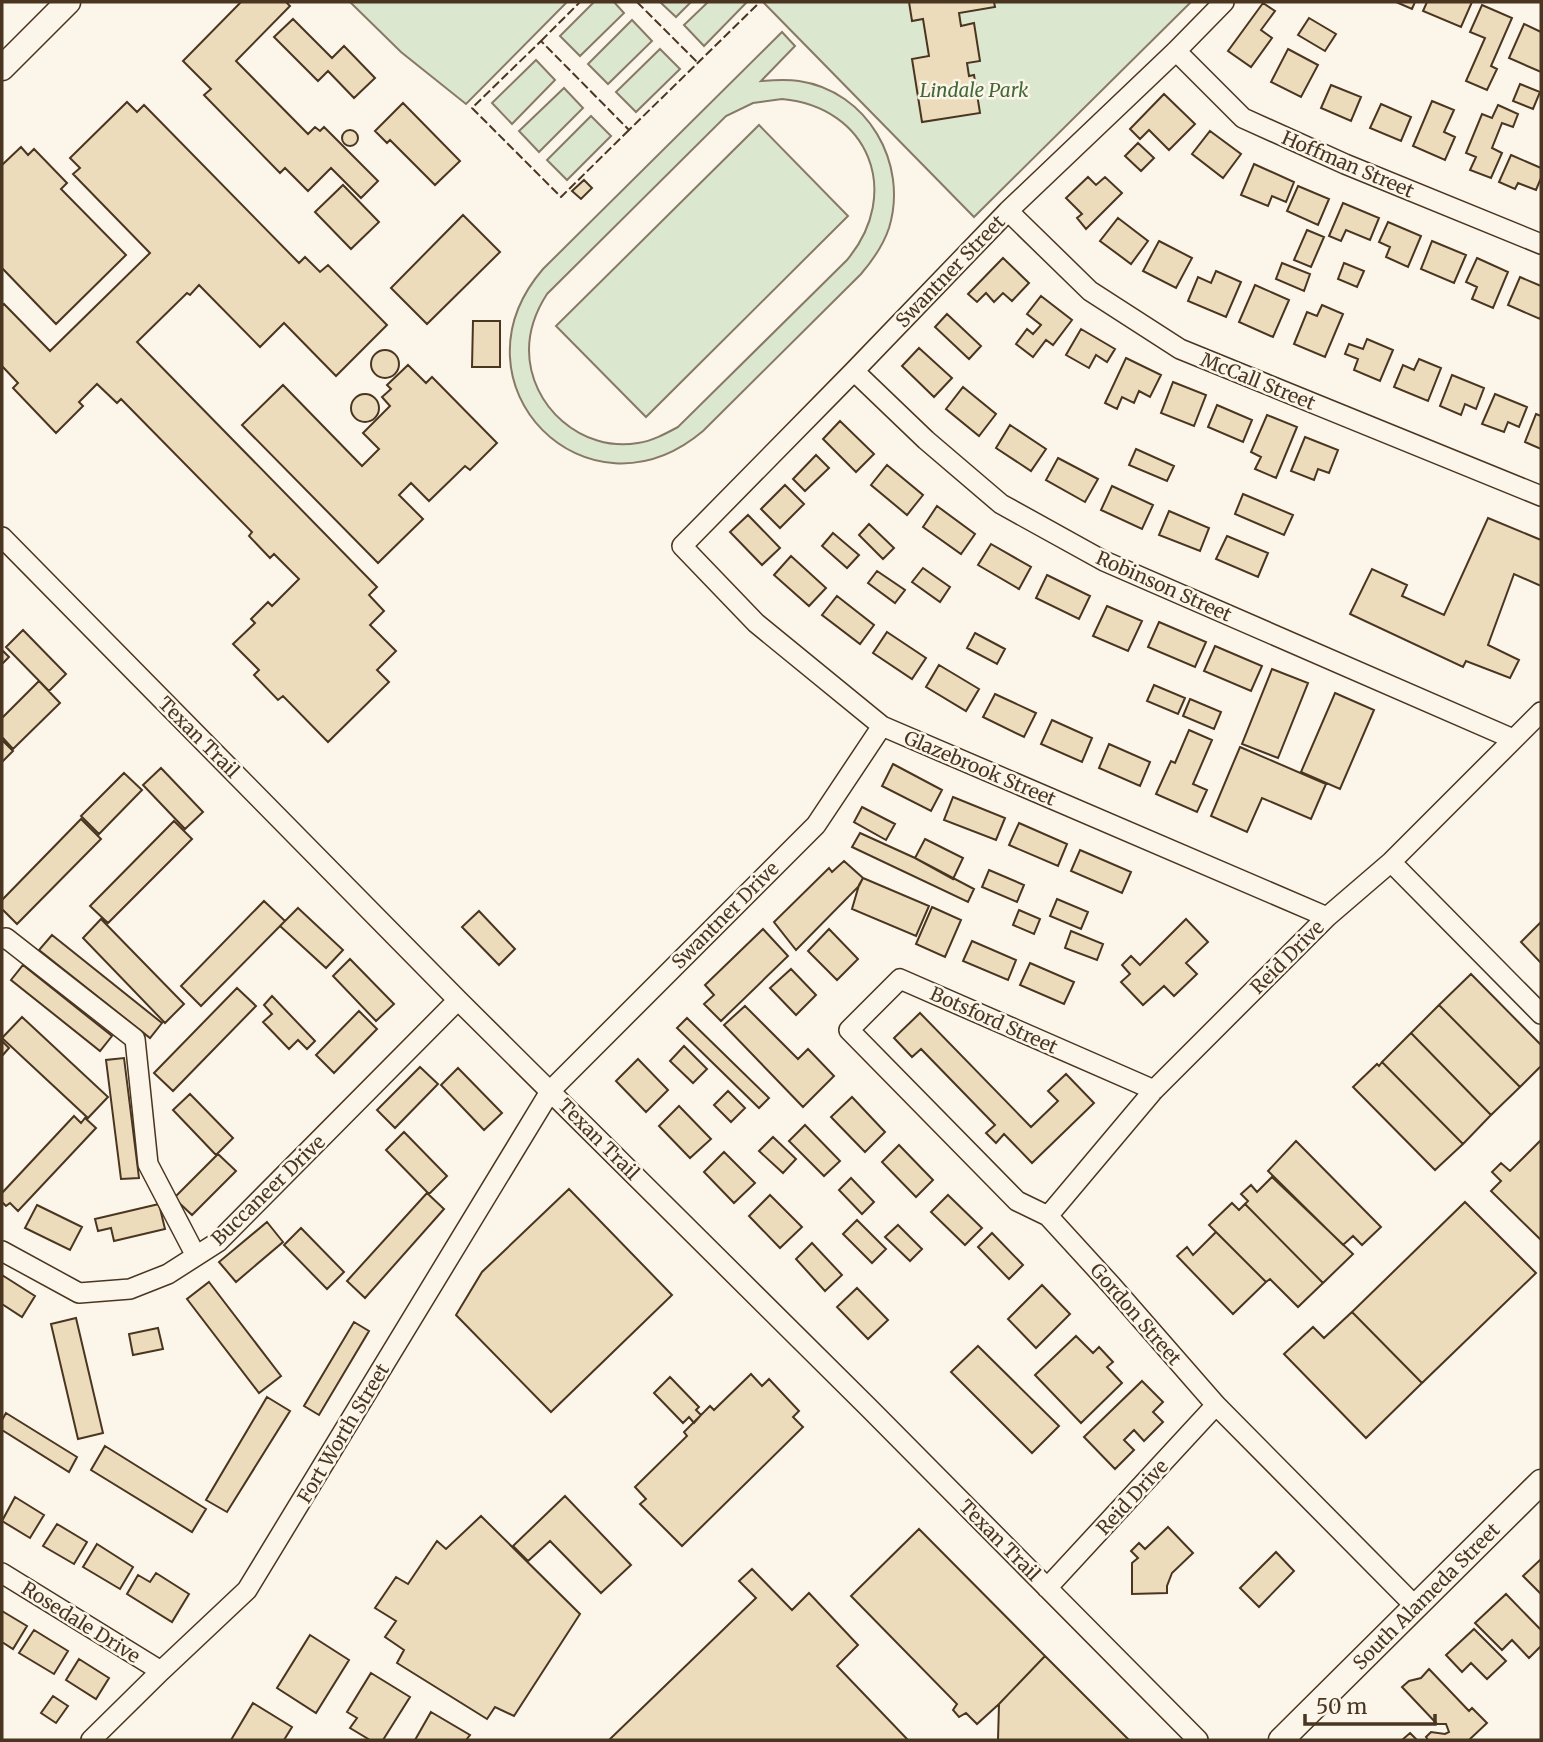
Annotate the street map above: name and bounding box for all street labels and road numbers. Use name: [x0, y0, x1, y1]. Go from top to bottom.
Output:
street label: Hoffman Street: [1278, 125, 1418, 203]
street label: Swantner Street: [890, 209, 1010, 332]
street label: McCall Street: [1197, 347, 1320, 415]
street label: Robinson Street: [1092, 545, 1236, 627]
street label: Texan Trail: [153, 691, 245, 783]
street label: Glazebrook Street: [900, 725, 1060, 811]
street label: Swantner Drive: [666, 856, 784, 974]
street label: Reid Drive: [1245, 915, 1329, 999]
street label: Botsford Street: [926, 981, 1062, 1059]
street label: Texan Trail: [553, 1093, 645, 1185]
street label: Buccaneer Drive: [206, 1130, 330, 1250]
street label: Gordon Street: [1085, 1258, 1187, 1370]
street label: Fort Worth Street: [292, 1358, 394, 1507]
street label: Reid Drive: [1091, 1454, 1173, 1540]
street label: Texan Trail: [954, 1494, 1046, 1586]
street label: South Alameda Street: [1347, 1517, 1505, 1675]
street label: Rosedale Drive: [17, 1576, 145, 1668]

